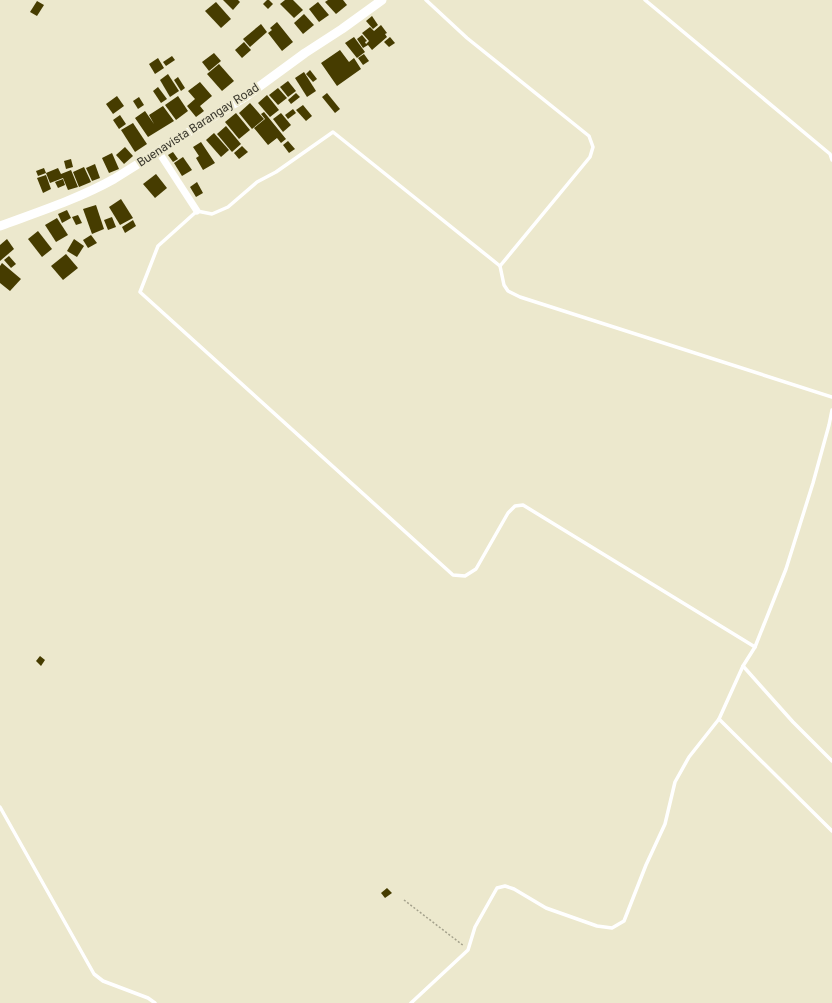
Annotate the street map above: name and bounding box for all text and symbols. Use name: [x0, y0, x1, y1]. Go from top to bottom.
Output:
street label: Buenavista Barangay Road: [135, 80, 261, 170]

